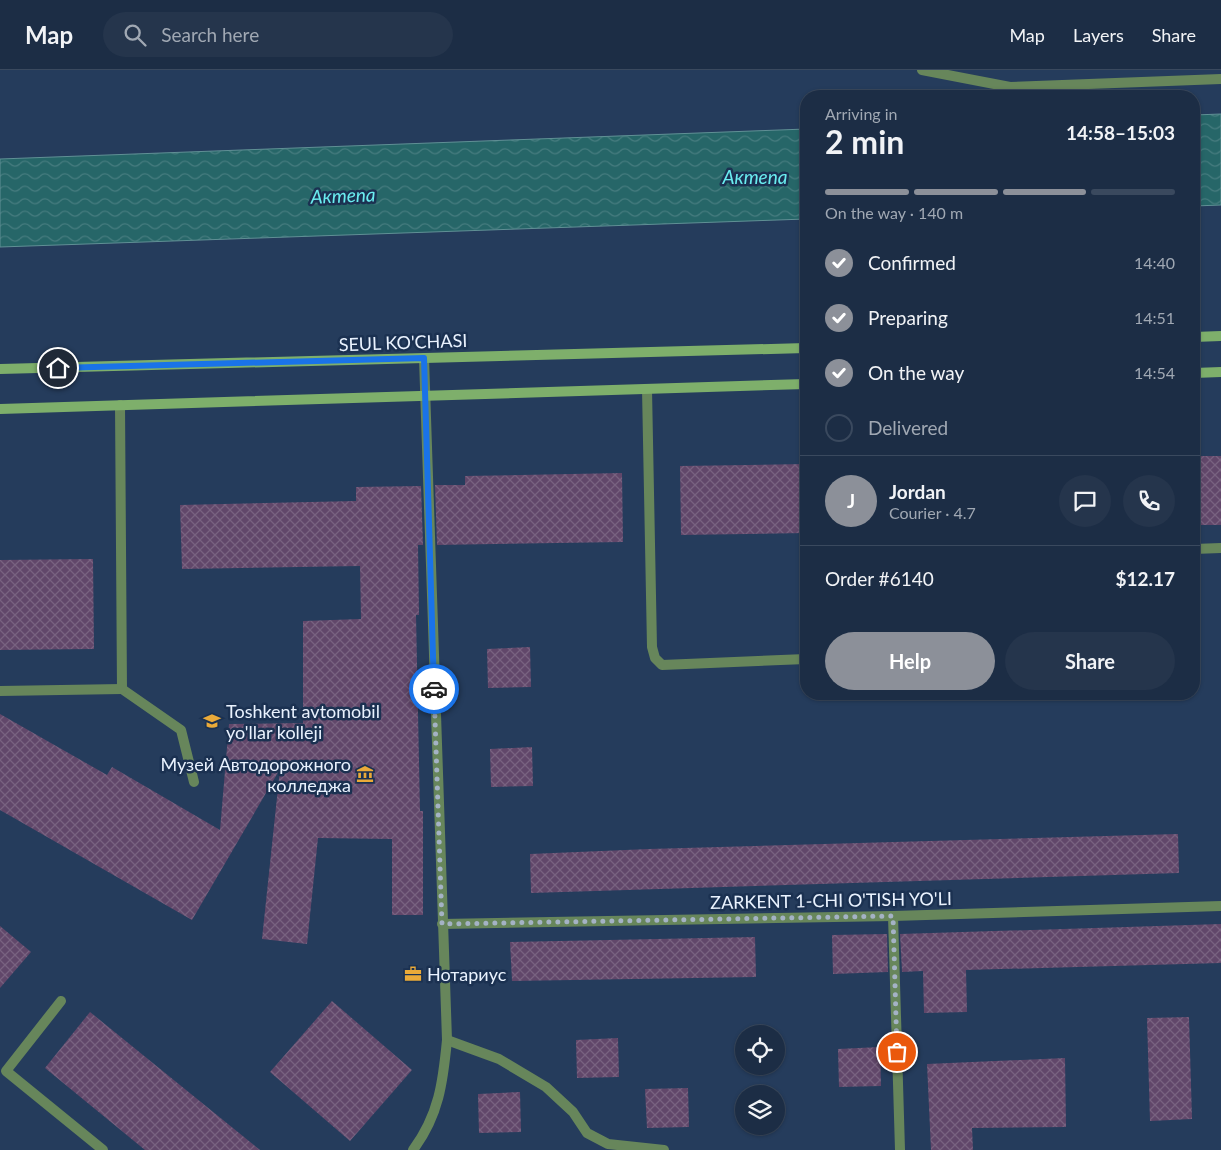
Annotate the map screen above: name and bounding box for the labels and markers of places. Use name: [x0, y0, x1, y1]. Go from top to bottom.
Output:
pin: [37, 347, 79, 389]
place label: Toshkent avtomobil yo'llar kolleji: [226, 700, 380, 743]
school or university icon: Toshkent avtomobil yo'llar kolleji: [202, 711, 222, 731]
place label: Музей Автодорожного колледжа: [160, 753, 351, 796]
museum icon: Музей Автодорожного колледжа: [355, 764, 375, 784]
place label: Нотариус: [427, 963, 507, 985]
office icon: Нотариус: [403, 964, 423, 984]
pin: [876, 1031, 918, 1073]

